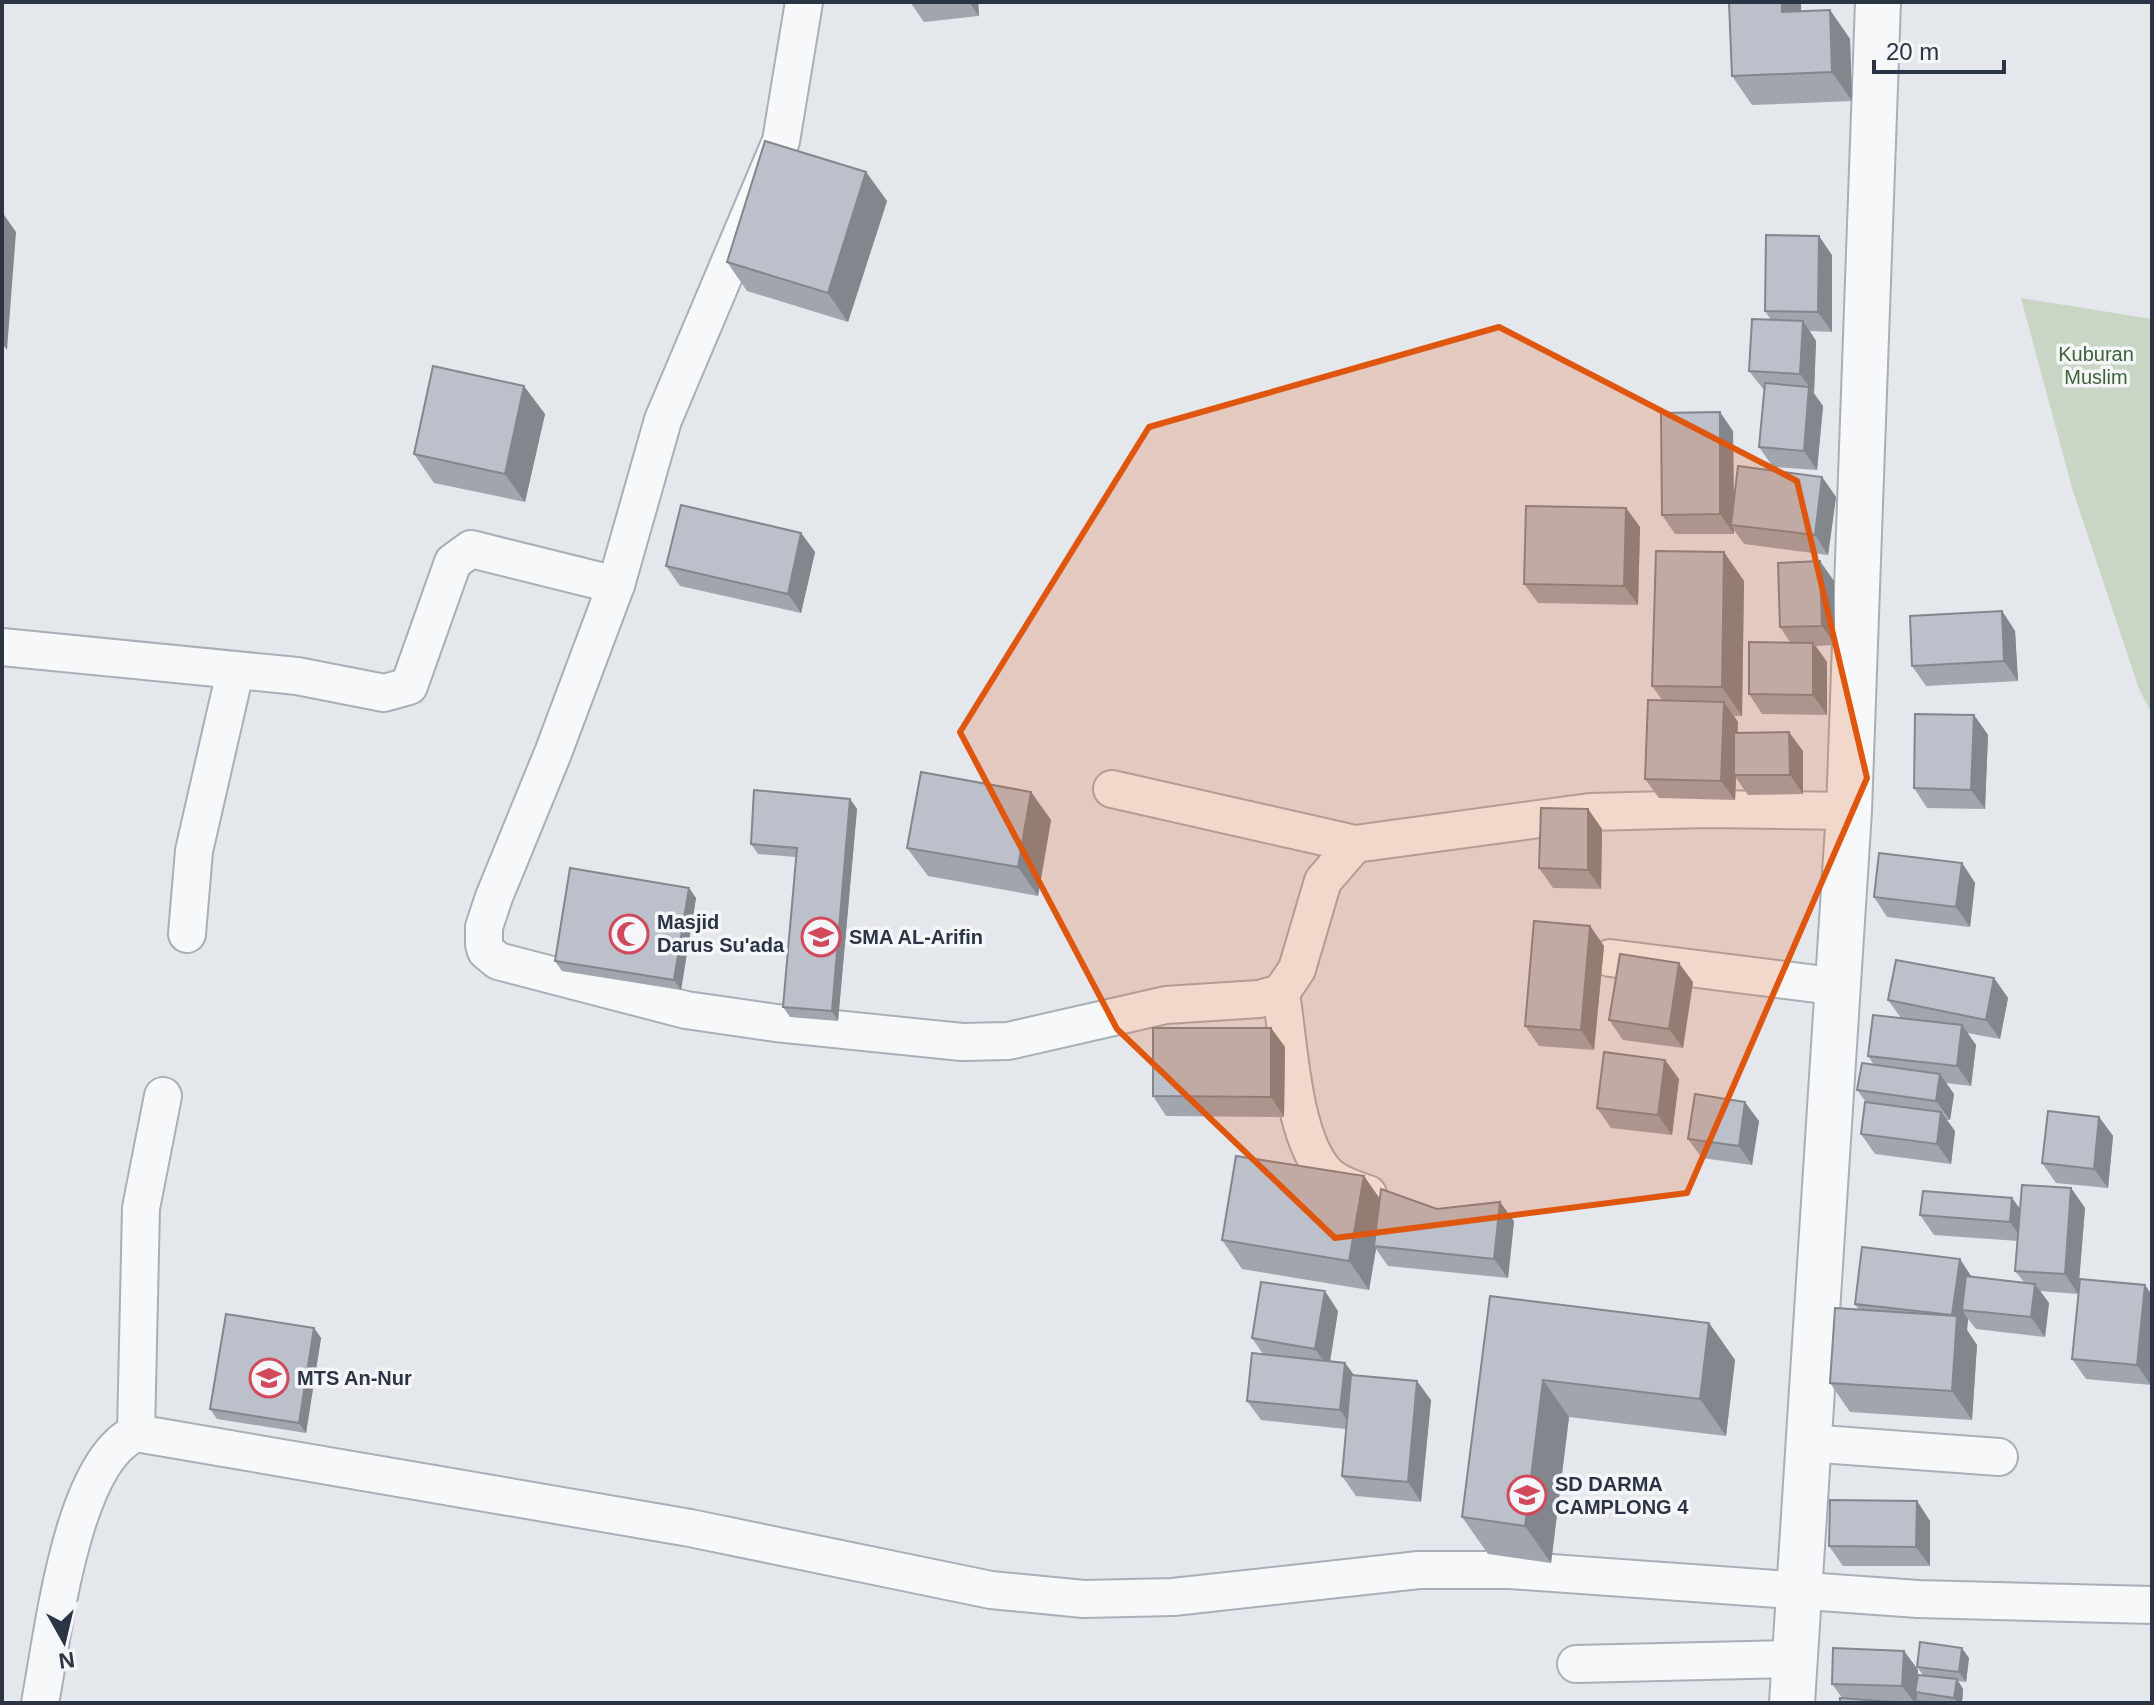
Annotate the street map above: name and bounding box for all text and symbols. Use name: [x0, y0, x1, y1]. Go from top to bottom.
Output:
scale bar: [1874, 24, 2004, 74]
text: 20 m: [1886, 38, 1939, 65]
park label: Kuburan Muslim: [2058, 343, 2134, 388]
place label: Masjid Darus Su'ada: [657, 911, 785, 956]
mosque icon: Masjid Darus Su'ada: [608, 913, 650, 955]
school or university icon: SMA AL-Arifin: [800, 916, 842, 958]
place label: SMA AL-Arifin: [849, 926, 983, 948]
school or university icon: MTS An-Nur: [248, 1357, 290, 1399]
place label: MTS An-Nur: [297, 1367, 412, 1389]
place label: SD DARMA CAMPLONG 4: [1555, 1473, 1689, 1518]
school or university icon: SD DARMA CAMPLONG 4: [1506, 1474, 1548, 1516]
north arrow: [24, 1601, 104, 1681]
text: N: [57, 1647, 76, 1674]

